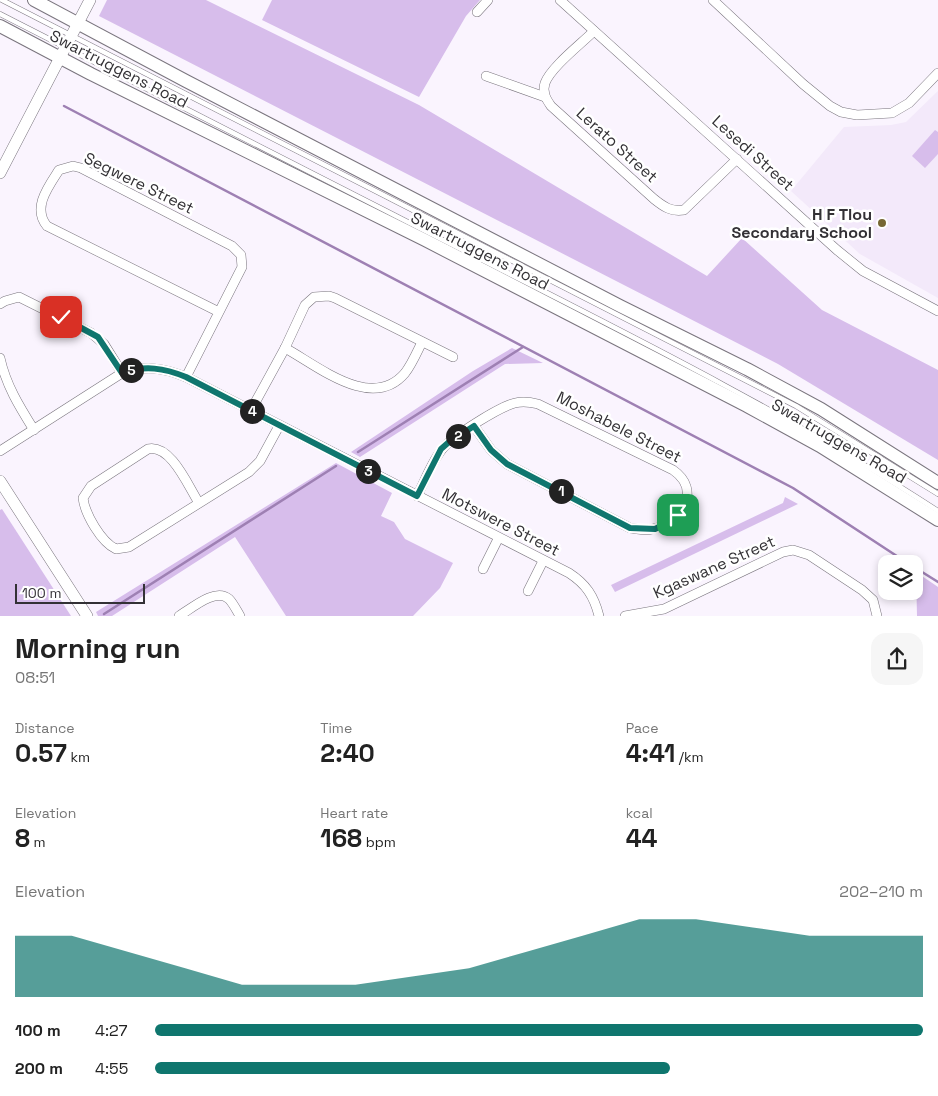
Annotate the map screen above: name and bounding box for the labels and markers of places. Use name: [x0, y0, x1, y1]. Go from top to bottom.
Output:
place label: H F Tlou Secondary School: [732, 204, 872, 243]
marker: H F Tlou Secondary School: [876, 217, 888, 229]
pin: [40, 296, 82, 338]
pin: 5: [118, 358, 144, 382]
pin: 4: [240, 398, 264, 424]
pin: 2: [446, 424, 470, 448]
pin: 3: [356, 458, 380, 484]
pin: 1: [548, 478, 574, 504]
pin: [657, 494, 699, 536]

